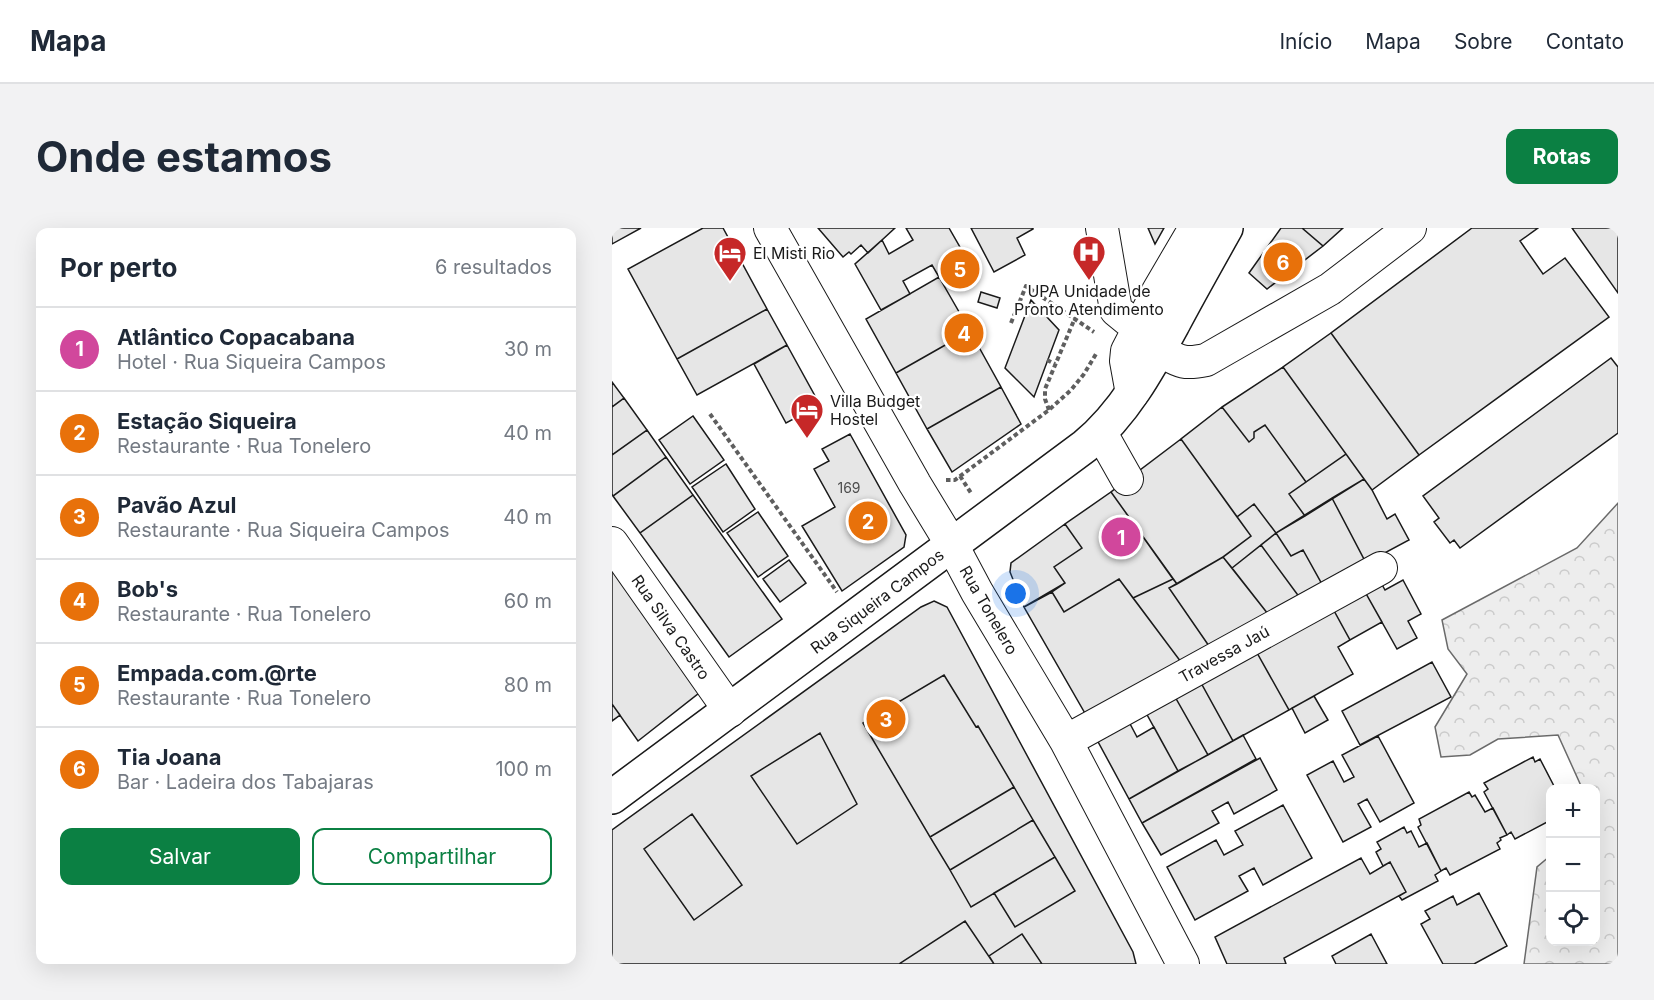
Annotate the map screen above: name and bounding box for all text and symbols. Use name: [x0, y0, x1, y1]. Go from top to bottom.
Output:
text: Mapa: [30, 24, 107, 58]
text: Início: [1279, 29, 1332, 54]
text: Mapa: [1365, 29, 1421, 54]
text: Sobre: [1454, 29, 1513, 54]
text: Contato: [1546, 29, 1624, 54]
button: Rotas: [1506, 129, 1618, 184]
text: Onde estamos: [36, 131, 332, 182]
hospital icon: UPA Unidade de Pronto Atendimento: [1071, 234, 1107, 281]
hotel icon: El Misti Rio: [712, 235, 748, 282]
pin: 6: [1264, 240, 1302, 285]
place label: El Misti Rio: [753, 243, 835, 263]
pin: 5: [940, 246, 980, 291]
text: Por perto: [60, 252, 178, 283]
text: 6 resultados: [435, 255, 552, 279]
place label: UPA Unidade de Pronto Atendimento: [1014, 281, 1164, 319]
pin: 4: [944, 310, 984, 356]
text: Atlântico Copacabana: [117, 324, 355, 350]
text: 1: [75, 337, 84, 361]
text: 30 m: [504, 337, 552, 361]
text: Hotel · Rua Siqueira Campos: [117, 350, 386, 374]
place label: Villa Budget Hostel: [830, 391, 920, 429]
hotel icon: Villa Budget Hostel: [789, 392, 825, 439]
text: Estação Siqueira: [117, 408, 297, 434]
text: 2: [73, 421, 86, 445]
text: 40 m: [503, 421, 552, 445]
text: Restaurante · Rua Tonelero: [117, 434, 371, 458]
house number: 169: [837, 479, 861, 496]
text: Pavão Azul: [117, 492, 237, 518]
pin: 2: [848, 498, 888, 544]
text: 3: [73, 505, 86, 529]
text: 40 m: [503, 505, 552, 529]
pin: 1: [1102, 514, 1140, 560]
text: Restaurante · Rua Siqueira Campos: [117, 518, 449, 542]
street label: Rua Siqueira Campos: [806, 544, 948, 658]
street label: Rua Tonelero: [956, 562, 1022, 658]
street label: Rua Silva Castro: [627, 571, 715, 683]
text: Bob's: [117, 576, 178, 602]
your location: [1001, 579, 1030, 608]
text: 4: [73, 589, 86, 613]
text: 60 m: [504, 589, 552, 613]
text: Restaurante · Rua Tonelero: [117, 602, 371, 626]
street label: Travessa Jaú: [1175, 621, 1273, 687]
text: Empada.com.@rte: [117, 660, 317, 686]
text: 5: [73, 673, 86, 697]
text: 80 m: [504, 673, 552, 697]
text: Restaurante · Rua Tonelero: [117, 686, 371, 710]
pin: 3: [866, 696, 906, 742]
text: Tia Joana: [117, 744, 221, 770]
text: 6: [73, 757, 86, 781]
text: 100 m: [495, 757, 552, 781]
text: Bar · Ladeira dos Tabajaras: [117, 770, 374, 794]
map controls: [1546, 784, 1600, 946]
button: +: [1546, 784, 1600, 838]
button: Salvar: [60, 828, 300, 885]
button: Compartilhar: [312, 828, 552, 885]
button: −: [1546, 838, 1600, 892]
button: locate: [1546, 892, 1600, 946]

